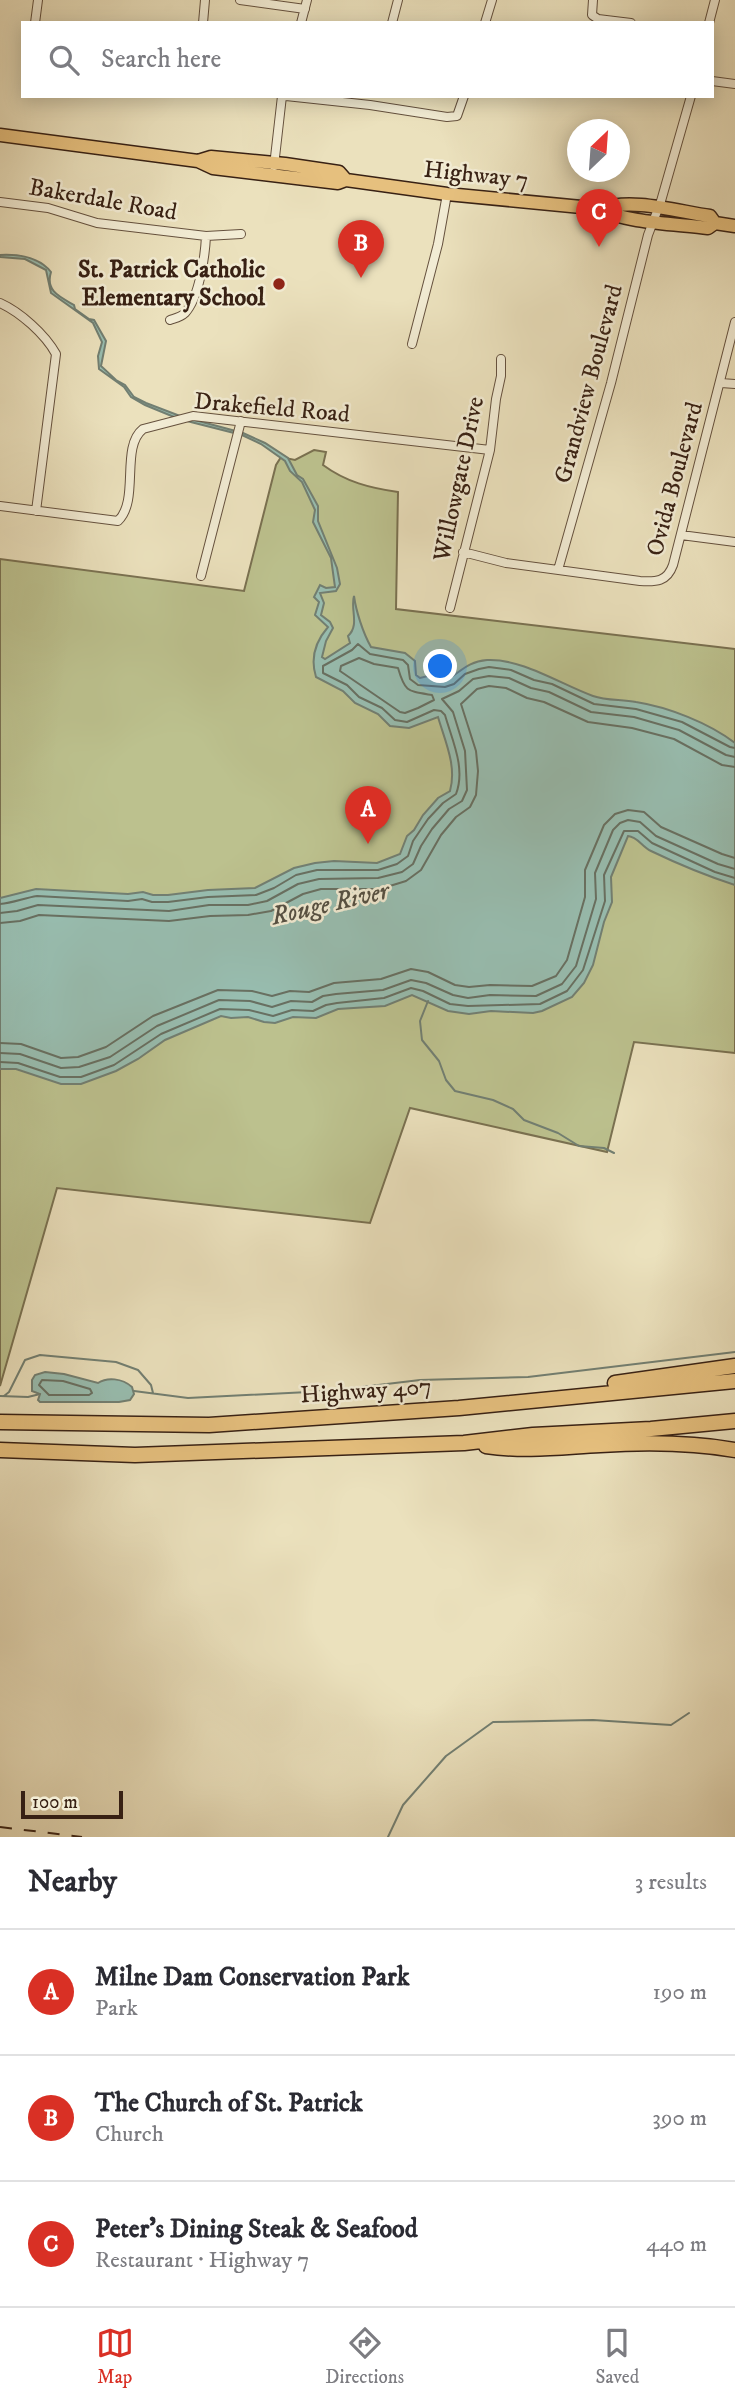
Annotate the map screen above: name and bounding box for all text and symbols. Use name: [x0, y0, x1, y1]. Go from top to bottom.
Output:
search box: [21, 21, 714, 98]
icon: search: [45, 41, 83, 79]
text: Search here: [101, 43, 221, 76]
north arrow: [567, 119, 630, 182]
street label: Highway 7: [422, 155, 530, 195]
street label: Bakerdale Road: [27, 172, 179, 228]
pin: C: [576, 189, 622, 247]
pin: B: [338, 220, 384, 278]
place label: St. Patrick Catholic Elementary School: [78, 255, 266, 313]
marker: St. Patrick Catholic Elementary School: [271, 276, 287, 292]
street label: Grandview Boulevard: [548, 281, 630, 487]
street label: Drakefield Road: [193, 386, 351, 430]
street label: Willowgate Drive: [427, 394, 491, 565]
street label: Ovida Boulevard: [640, 399, 710, 559]
your location: [423, 649, 457, 683]
pin: A: [345, 786, 391, 844]
water label: Rouge River: [267, 874, 394, 934]
street label: Highway 407: [299, 1371, 433, 1411]
scale bar: [21, 1788, 122, 1820]
text: 100 m: [32, 1791, 78, 1814]
text: Nearby: [28, 1864, 117, 1901]
text: 3 results: [635, 1868, 707, 1897]
text: Milne Dam Conservation Park: [95, 1961, 410, 1994]
text: A: [44, 1978, 58, 2007]
text: 190 m: [653, 1978, 707, 2007]
text: Park: [95, 1994, 138, 2023]
text: The Church of St. Patrick: [95, 2087, 363, 2120]
text: B: [44, 2104, 58, 2133]
text: 390 m: [652, 2104, 707, 2133]
text: Church: [95, 2120, 164, 2149]
text: Peter's Dining Steak & Seafood: [95, 2213, 418, 2246]
text: C: [43, 2230, 59, 2259]
text: 440 m: [646, 2230, 707, 2259]
text: Restaurant · Highway 7: [95, 2246, 309, 2275]
tab: Map: [96, 2324, 134, 2389]
tab: Directions: [325, 2324, 404, 2389]
tab: Saved: [596, 2324, 639, 2389]

